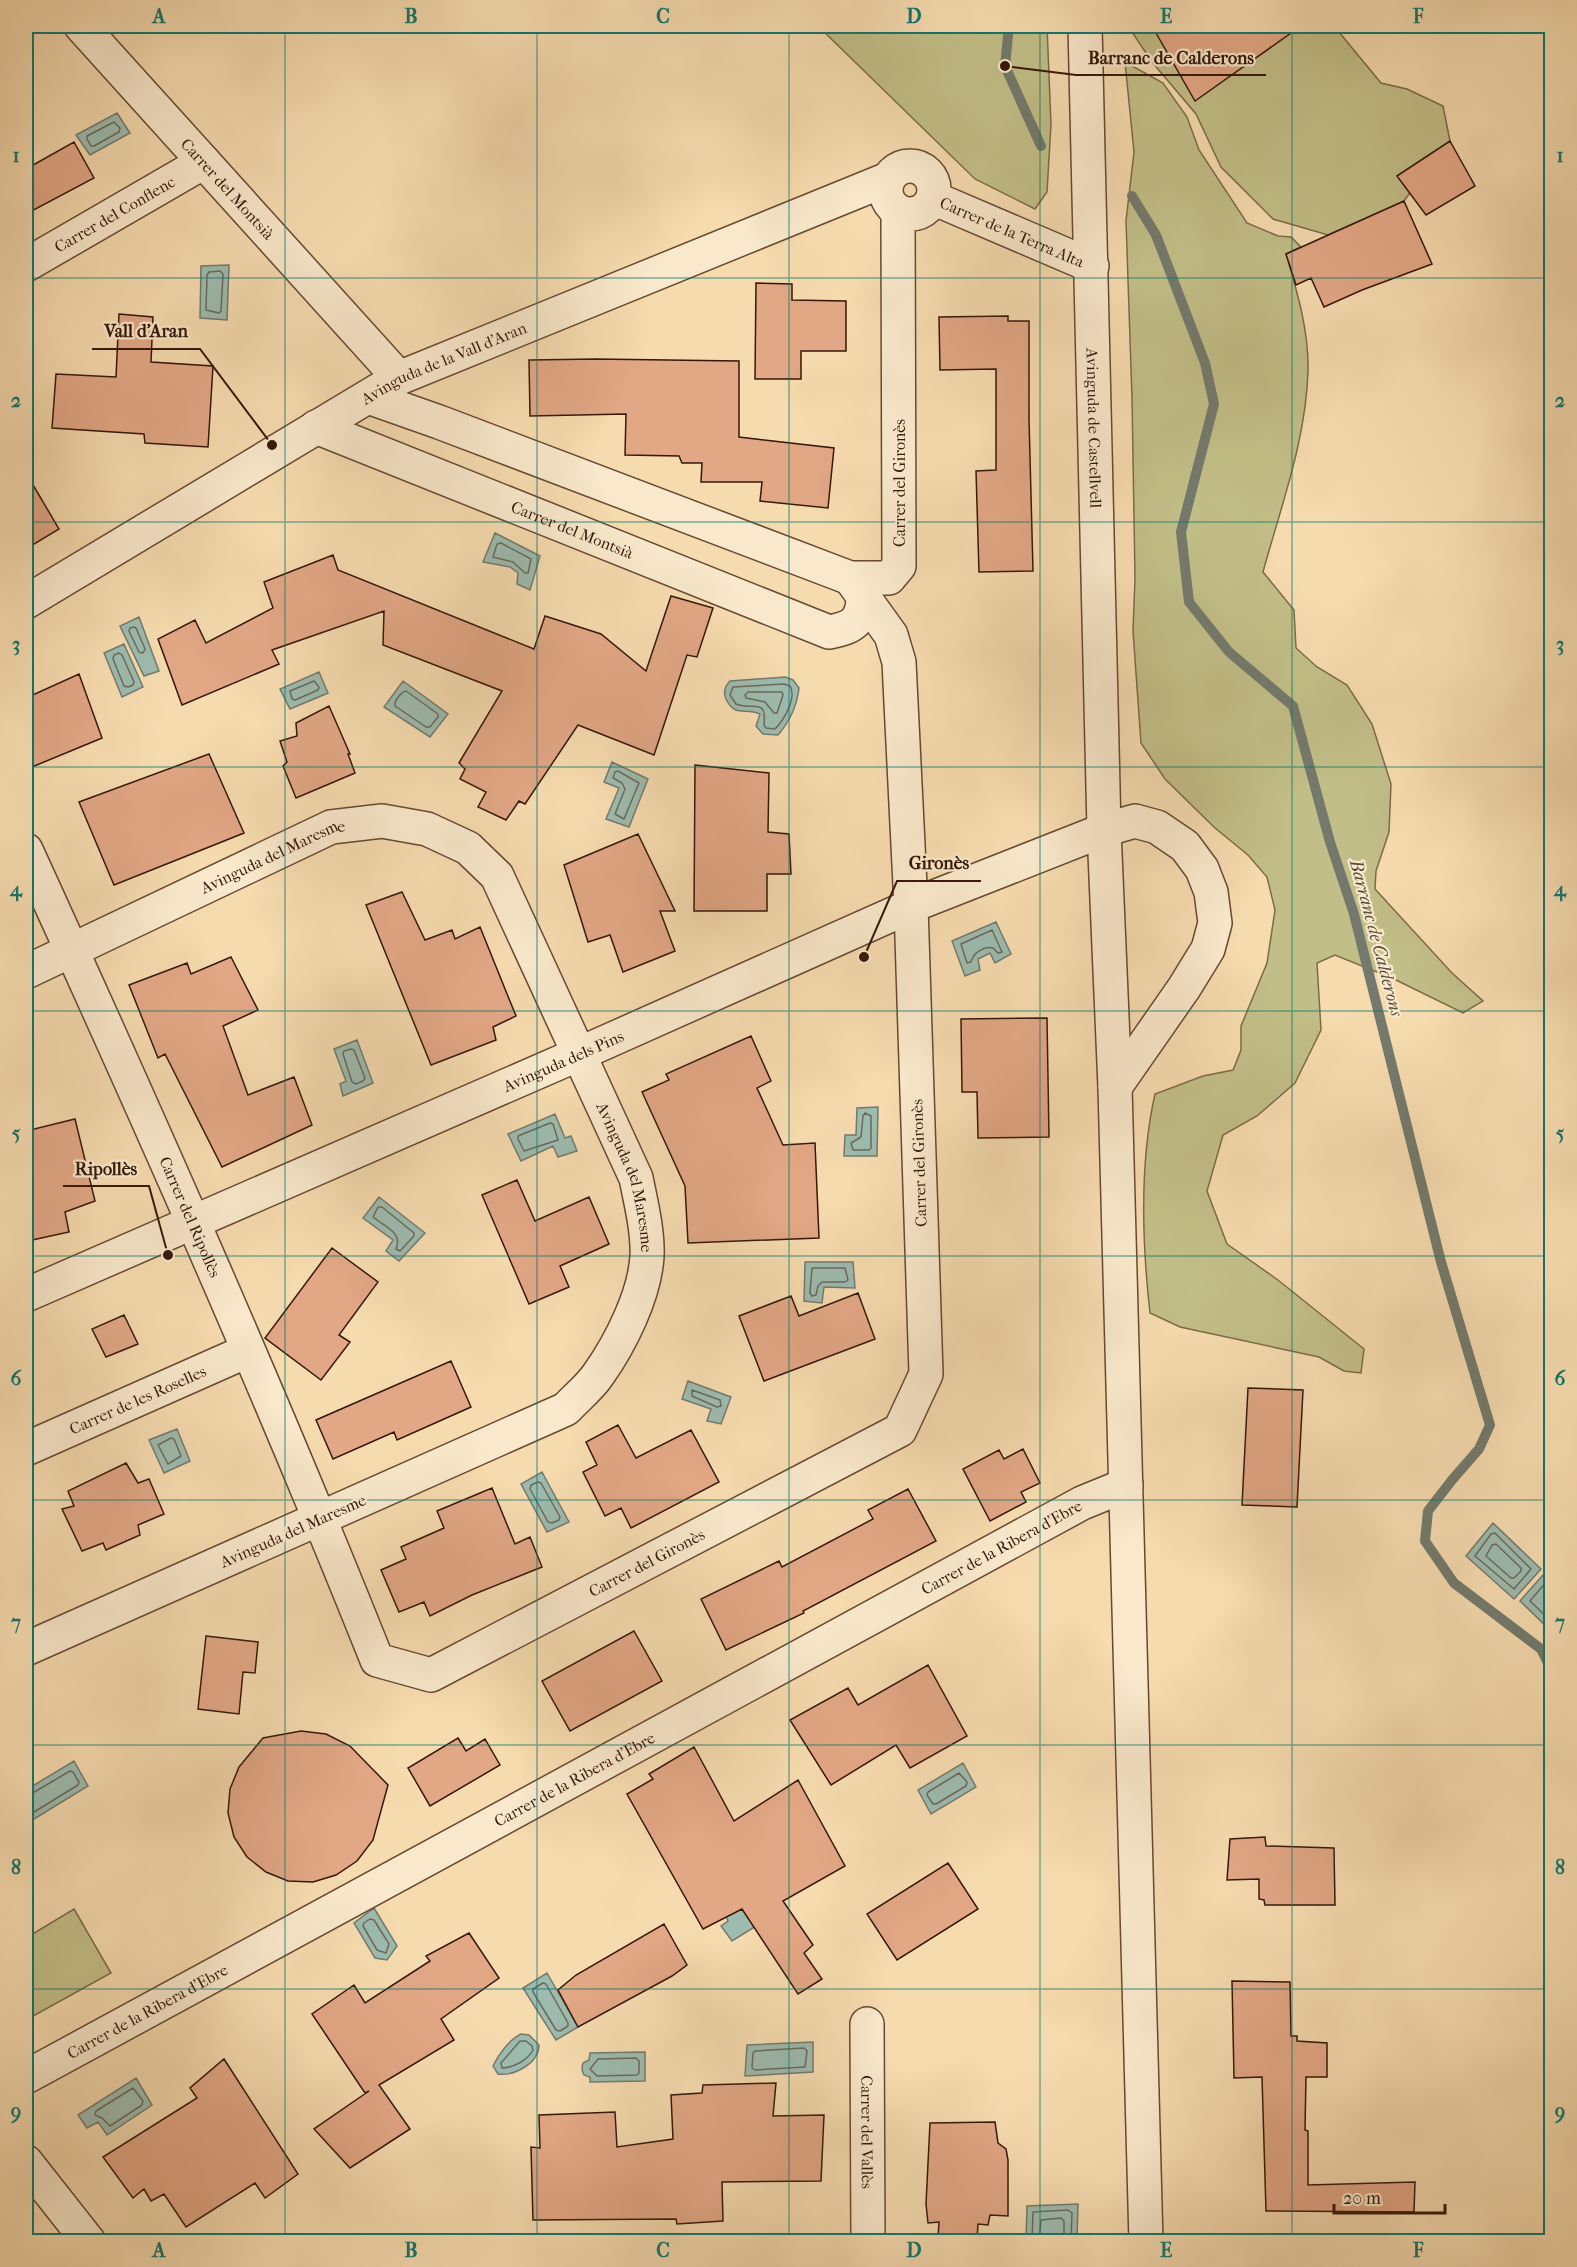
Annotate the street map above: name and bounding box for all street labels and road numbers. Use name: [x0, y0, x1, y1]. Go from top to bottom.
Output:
street label: Carrer del Montsià: [177, 134, 279, 243]
street label: Carrer del Conflenc: [51, 172, 178, 256]
street label: Carrer de la Terra Alta: [937, 193, 1088, 271]
street label: Avinguda de la Vall d'Aran: [357, 317, 530, 409]
street label: Avinguda de Castellvell: [1083, 347, 1106, 509]
street label: Carrer del Gironès: [890, 419, 909, 547]
street label: Carrer del Montsià: [509, 497, 637, 563]
street label: Avinguda del Maresme: [196, 815, 346, 898]
street label: Avinguda dels Pins: [499, 1026, 626, 1096]
street label: Avinguda del Maresme: [592, 1098, 657, 1253]
street label: Carrer del Gironès: [907, 1099, 931, 1227]
street label: Carrer del Ripollès: [156, 1153, 225, 1280]
street label: Carrer de les Roselles: [66, 1361, 209, 1438]
street label: Avinguda del Maresme: [216, 1490, 369, 1572]
street label: Carrer de la Ribera d'Ebre: [918, 1495, 1085, 1598]
street label: Carrer del Gironès: [585, 1524, 708, 1601]
street label: Carrer de la Ribera d'Ebre: [491, 1728, 658, 1830]
street label: Carrer de la Ribera d'Ebre: [64, 1960, 231, 2062]
street label: Carrer del Vallès: [858, 2075, 877, 2189]

